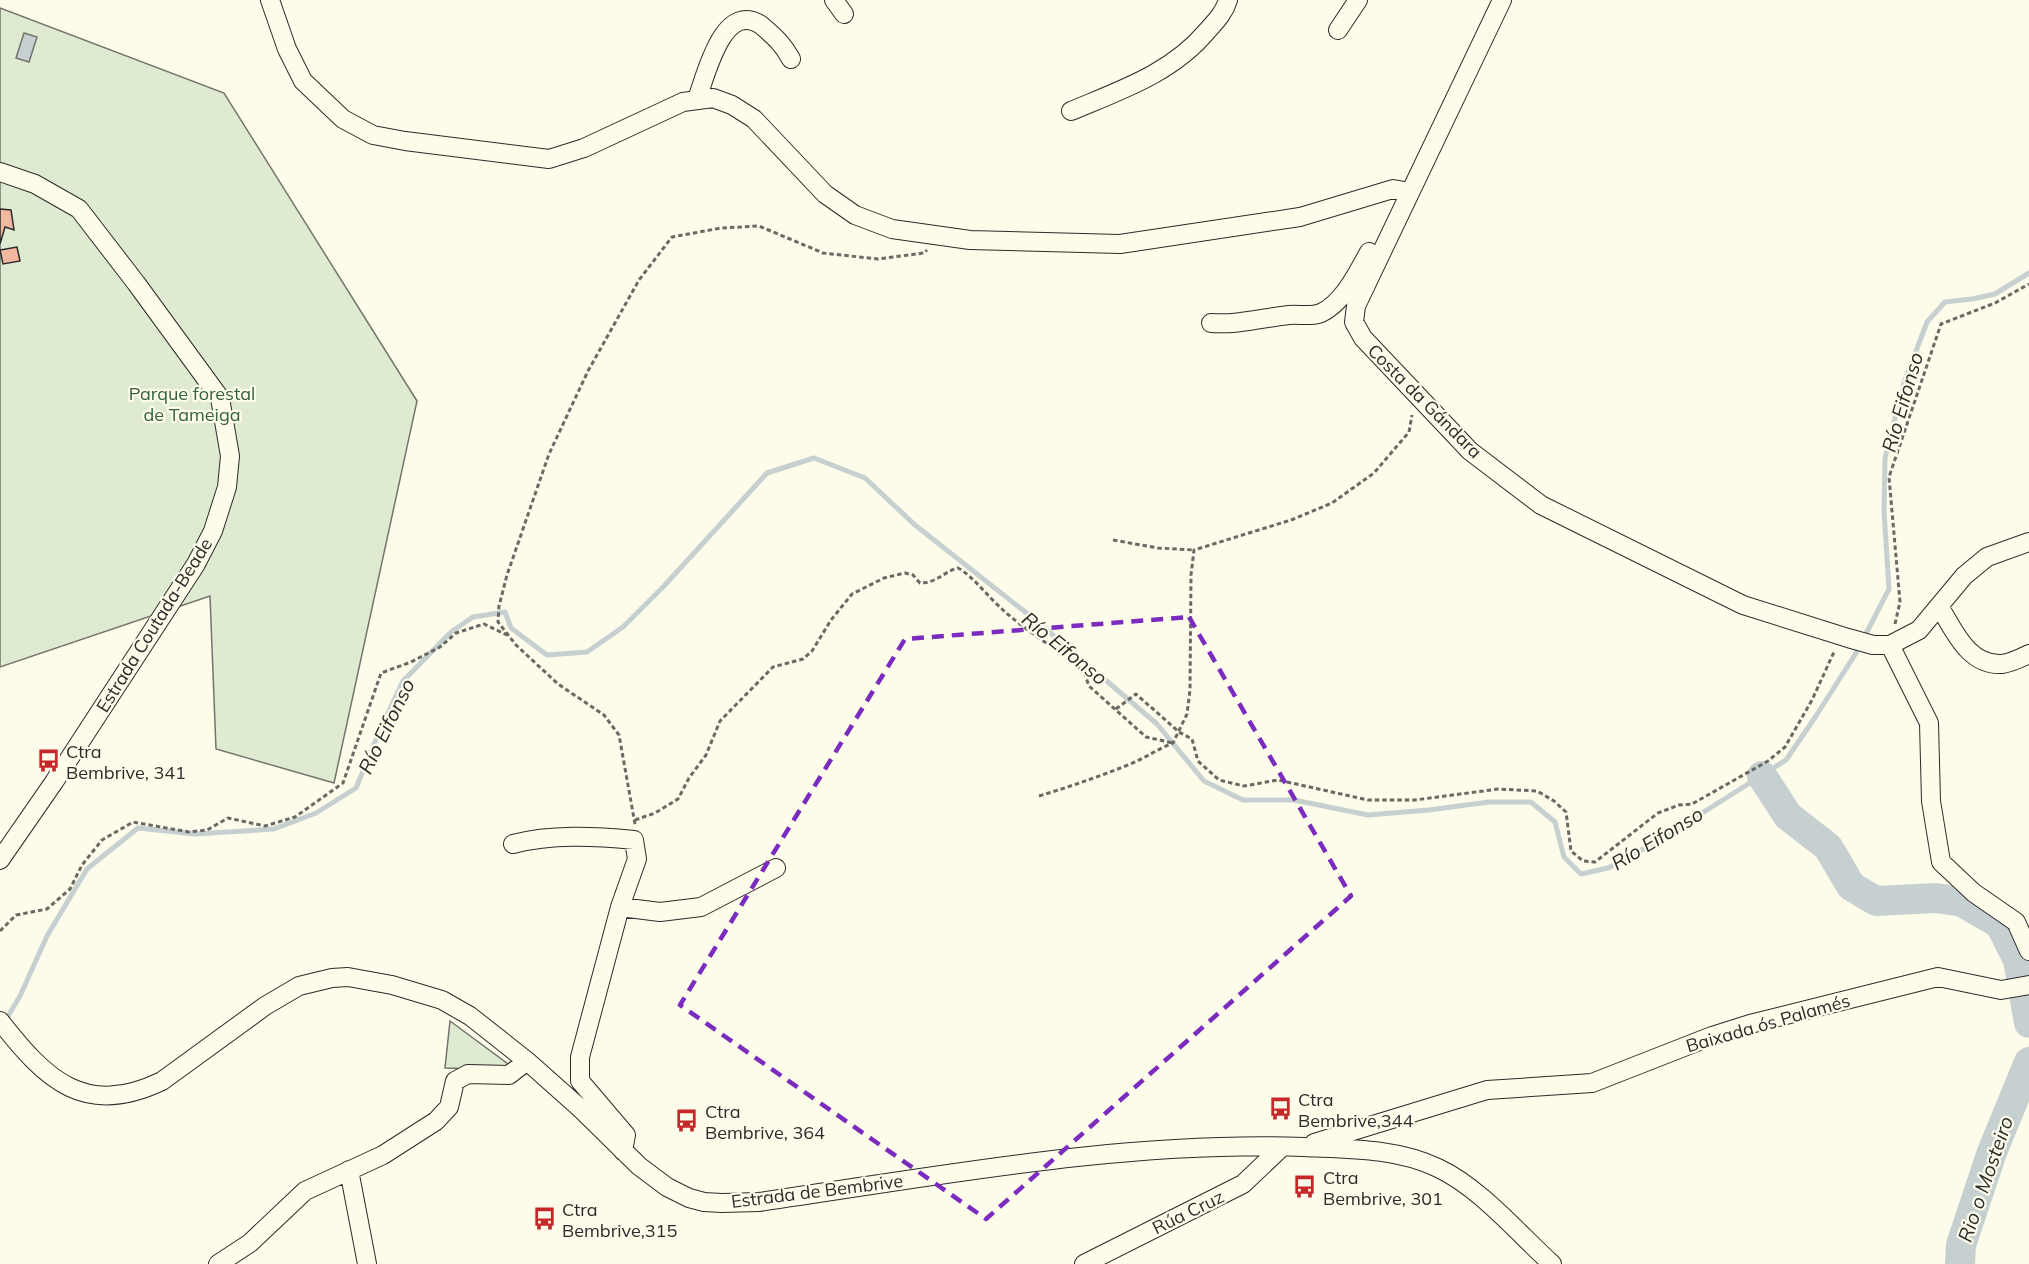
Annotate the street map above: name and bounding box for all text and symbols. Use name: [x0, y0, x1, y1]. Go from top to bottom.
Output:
street label: Costa da Gándara: [1363, 339, 1487, 463]
water label: Río Eifonso: [1876, 349, 1928, 455]
park label: Parque forestal de Tameiga: [129, 382, 255, 426]
street label: Estrada Coutada-Beade: [91, 534, 217, 716]
water label: Río Eifonso: [1017, 606, 1113, 690]
water label: Río Eifonso: [352, 674, 420, 778]
place label: Ctra Bembrive, 341: [66, 740, 186, 784]
bus stop icon: Ctra Bembrive, 341: [35, 748, 61, 774]
water label: Río Eifonso: [1607, 801, 1707, 875]
street label: Baixada ós Palamés: [1683, 989, 1853, 1057]
place label: Ctra Bembrive,344: [1298, 1088, 1413, 1132]
bus stop icon: Ctra Bembrive,344: [1267, 1096, 1293, 1122]
place label: Ctra Bembrive, 364: [705, 1100, 825, 1144]
bus stop icon: Ctra Bembrive, 364: [674, 1108, 700, 1134]
water label: Rio o Mosteiro: [1952, 1113, 2018, 1245]
place label: Ctra Bembrive, 301: [1323, 1166, 1443, 1210]
street label: Estrada de Bembrive: [730, 1169, 904, 1213]
bus stop icon: Ctra Bembrive, 301: [1292, 1174, 1318, 1200]
street label: Rúa Cruz: [1148, 1185, 1228, 1239]
place label: Ctra Bembrive,315: [562, 1198, 677, 1242]
bus stop icon: Ctra Bembrive,315: [531, 1206, 557, 1232]

